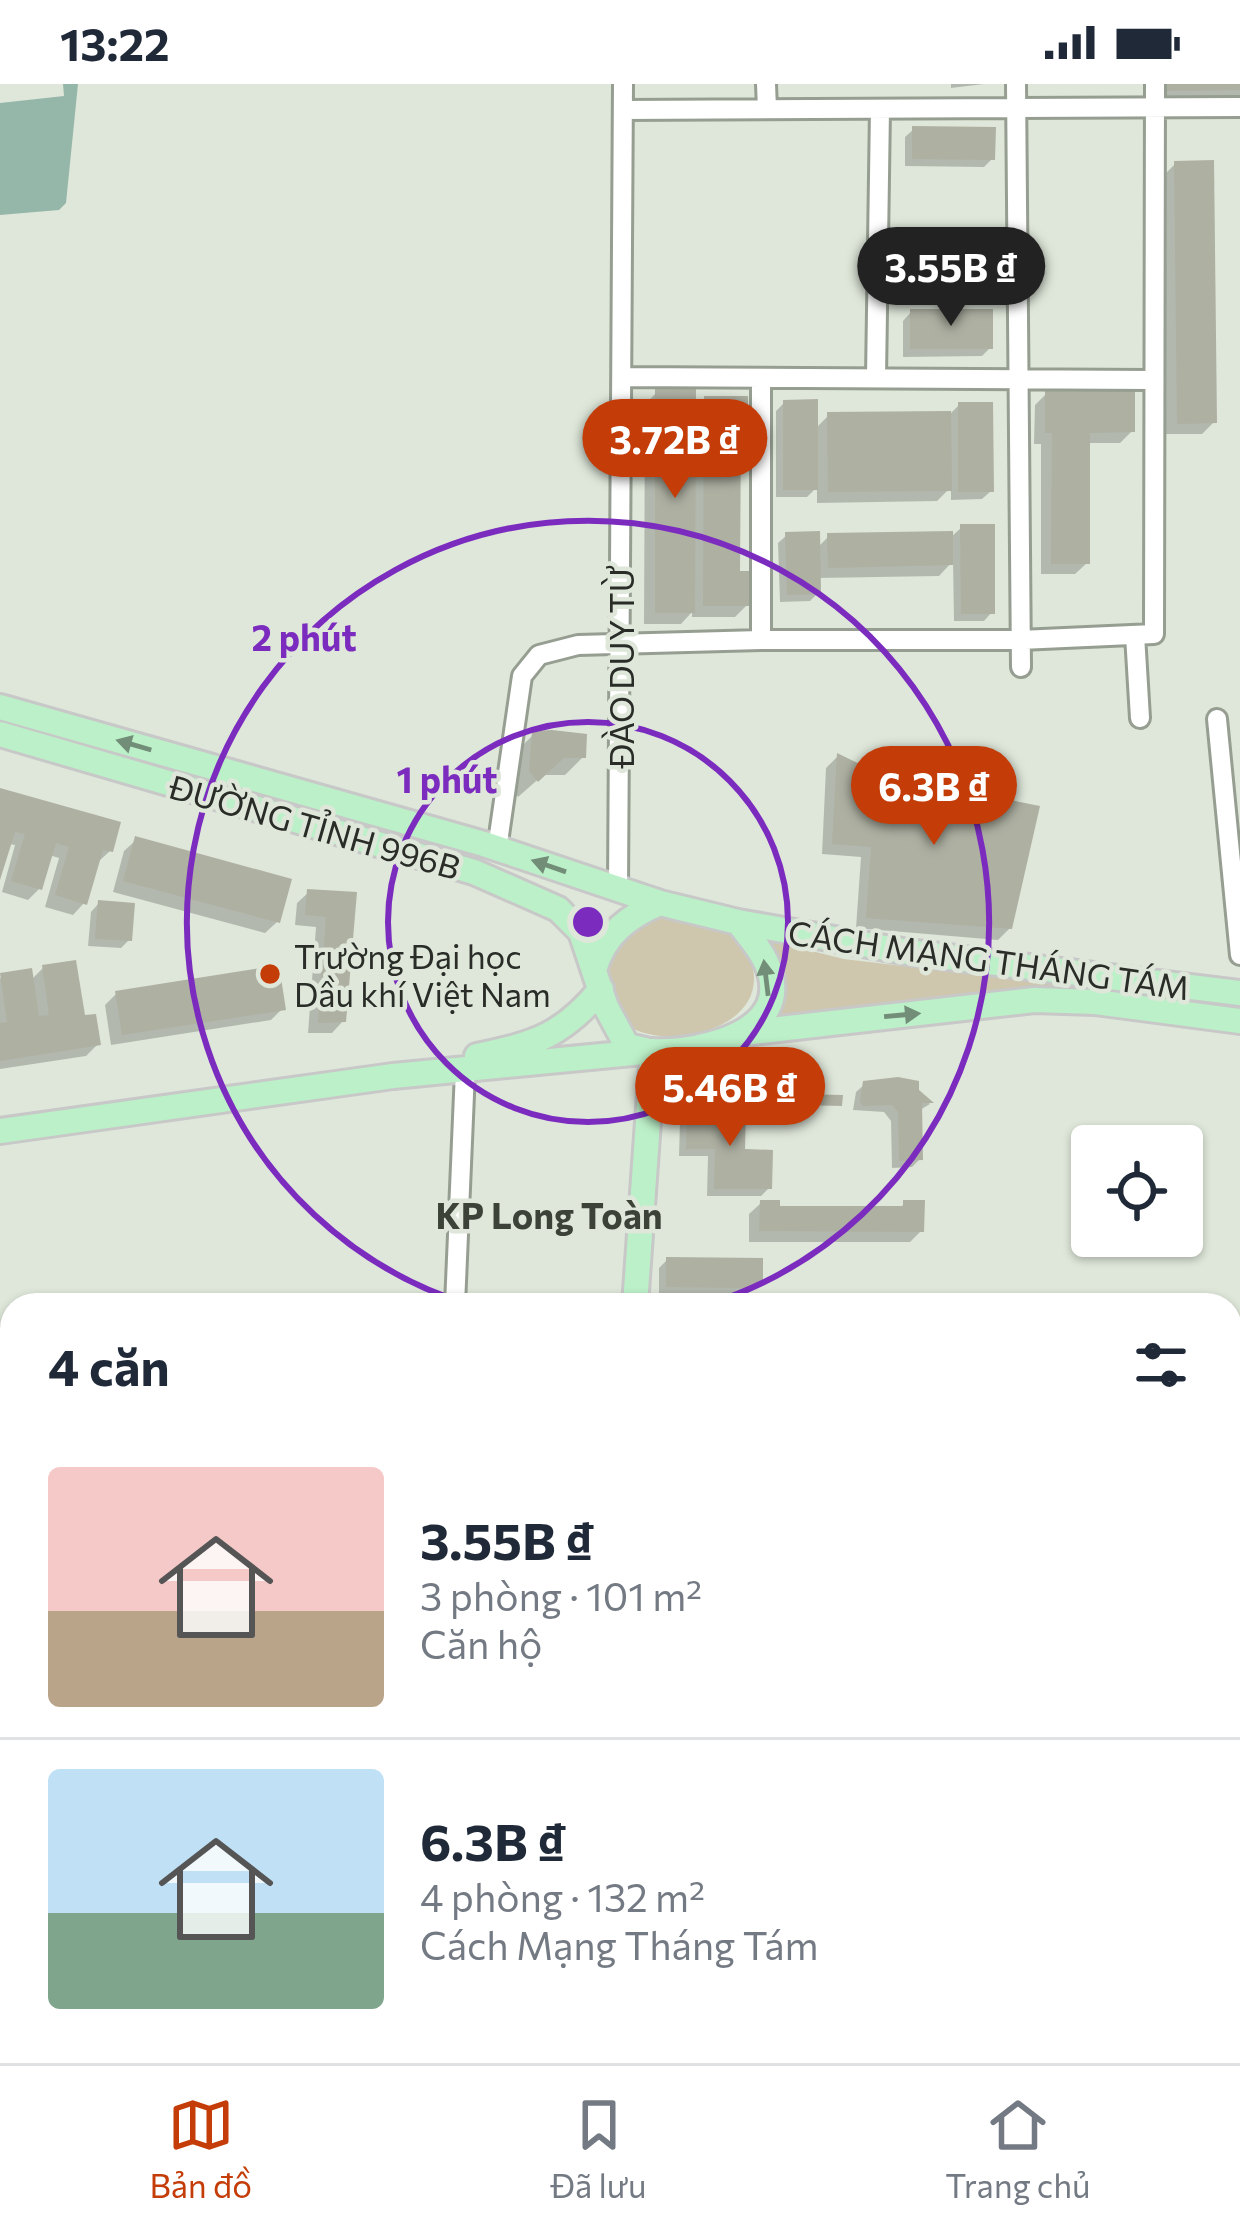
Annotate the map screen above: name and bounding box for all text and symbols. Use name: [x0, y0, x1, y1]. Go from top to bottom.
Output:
text: 13:22: [60, 15, 170, 70]
pin: 3.55B ₫: [840, 227, 1062, 329]
text: 3.55B ₫: [884, 242, 1018, 290]
pin: 3.72B ₫: [564, 399, 786, 501]
text: 3.72B ₫: [609, 414, 741, 462]
street label: ĐÀO DUY TỪ: [600, 565, 641, 769]
text: 2 phút: [251, 614, 357, 658]
one-way arrow: [115, 735, 152, 754]
pin: 6.3B ₫: [836, 746, 1032, 848]
text: 1 phút: [396, 756, 498, 800]
text: 6.3B ₫: [878, 761, 990, 809]
street label: ĐƯỜNG TỈNH 996B: [164, 765, 465, 887]
one-way arrow: [531, 856, 567, 874]
centre of rings: [567, 901, 609, 943]
street label: CÁCH MẠNG THÁNG TÁM: [786, 911, 1192, 1007]
place label: Trường Đại học Dầu khí Việt Nam: [294, 935, 551, 1014]
one-way arrow: [757, 959, 776, 996]
marker: Trường Đại học Dầu khí Việt Nam: [257, 961, 283, 987]
one-way arrow: [884, 1005, 921, 1024]
pin: 5.46B ₫: [619, 1047, 841, 1149]
text: 5.46B ₫: [662, 1062, 798, 1110]
map controls: [1071, 1125, 1203, 1257]
button: locate: [1071, 1125, 1203, 1257]
district label: KP Long Toàn: [436, 1192, 662, 1236]
icon: filters: [1128, 1332, 1194, 1398]
text: 4 căn: [48, 1334, 170, 1397]
text: 3.55B ₫: [420, 1508, 595, 1571]
icon: home: [144, 1515, 288, 1659]
text: 3 phòng · 101 m²: [420, 1571, 702, 1619]
text: Căn hộ: [420, 1619, 542, 1667]
text: 6.3B ₫: [420, 1809, 567, 1872]
icon: home: [144, 1817, 288, 1961]
text: 4 phòng · 132 m²: [420, 1872, 705, 1920]
text: Cách Mạng Tháng Tám: [420, 1920, 819, 1968]
tab: Bản đồ: [149, 2092, 252, 2205]
tab: Đã lưu: [551, 2092, 646, 2205]
tab: Trang chủ: [945, 2092, 1091, 2205]

